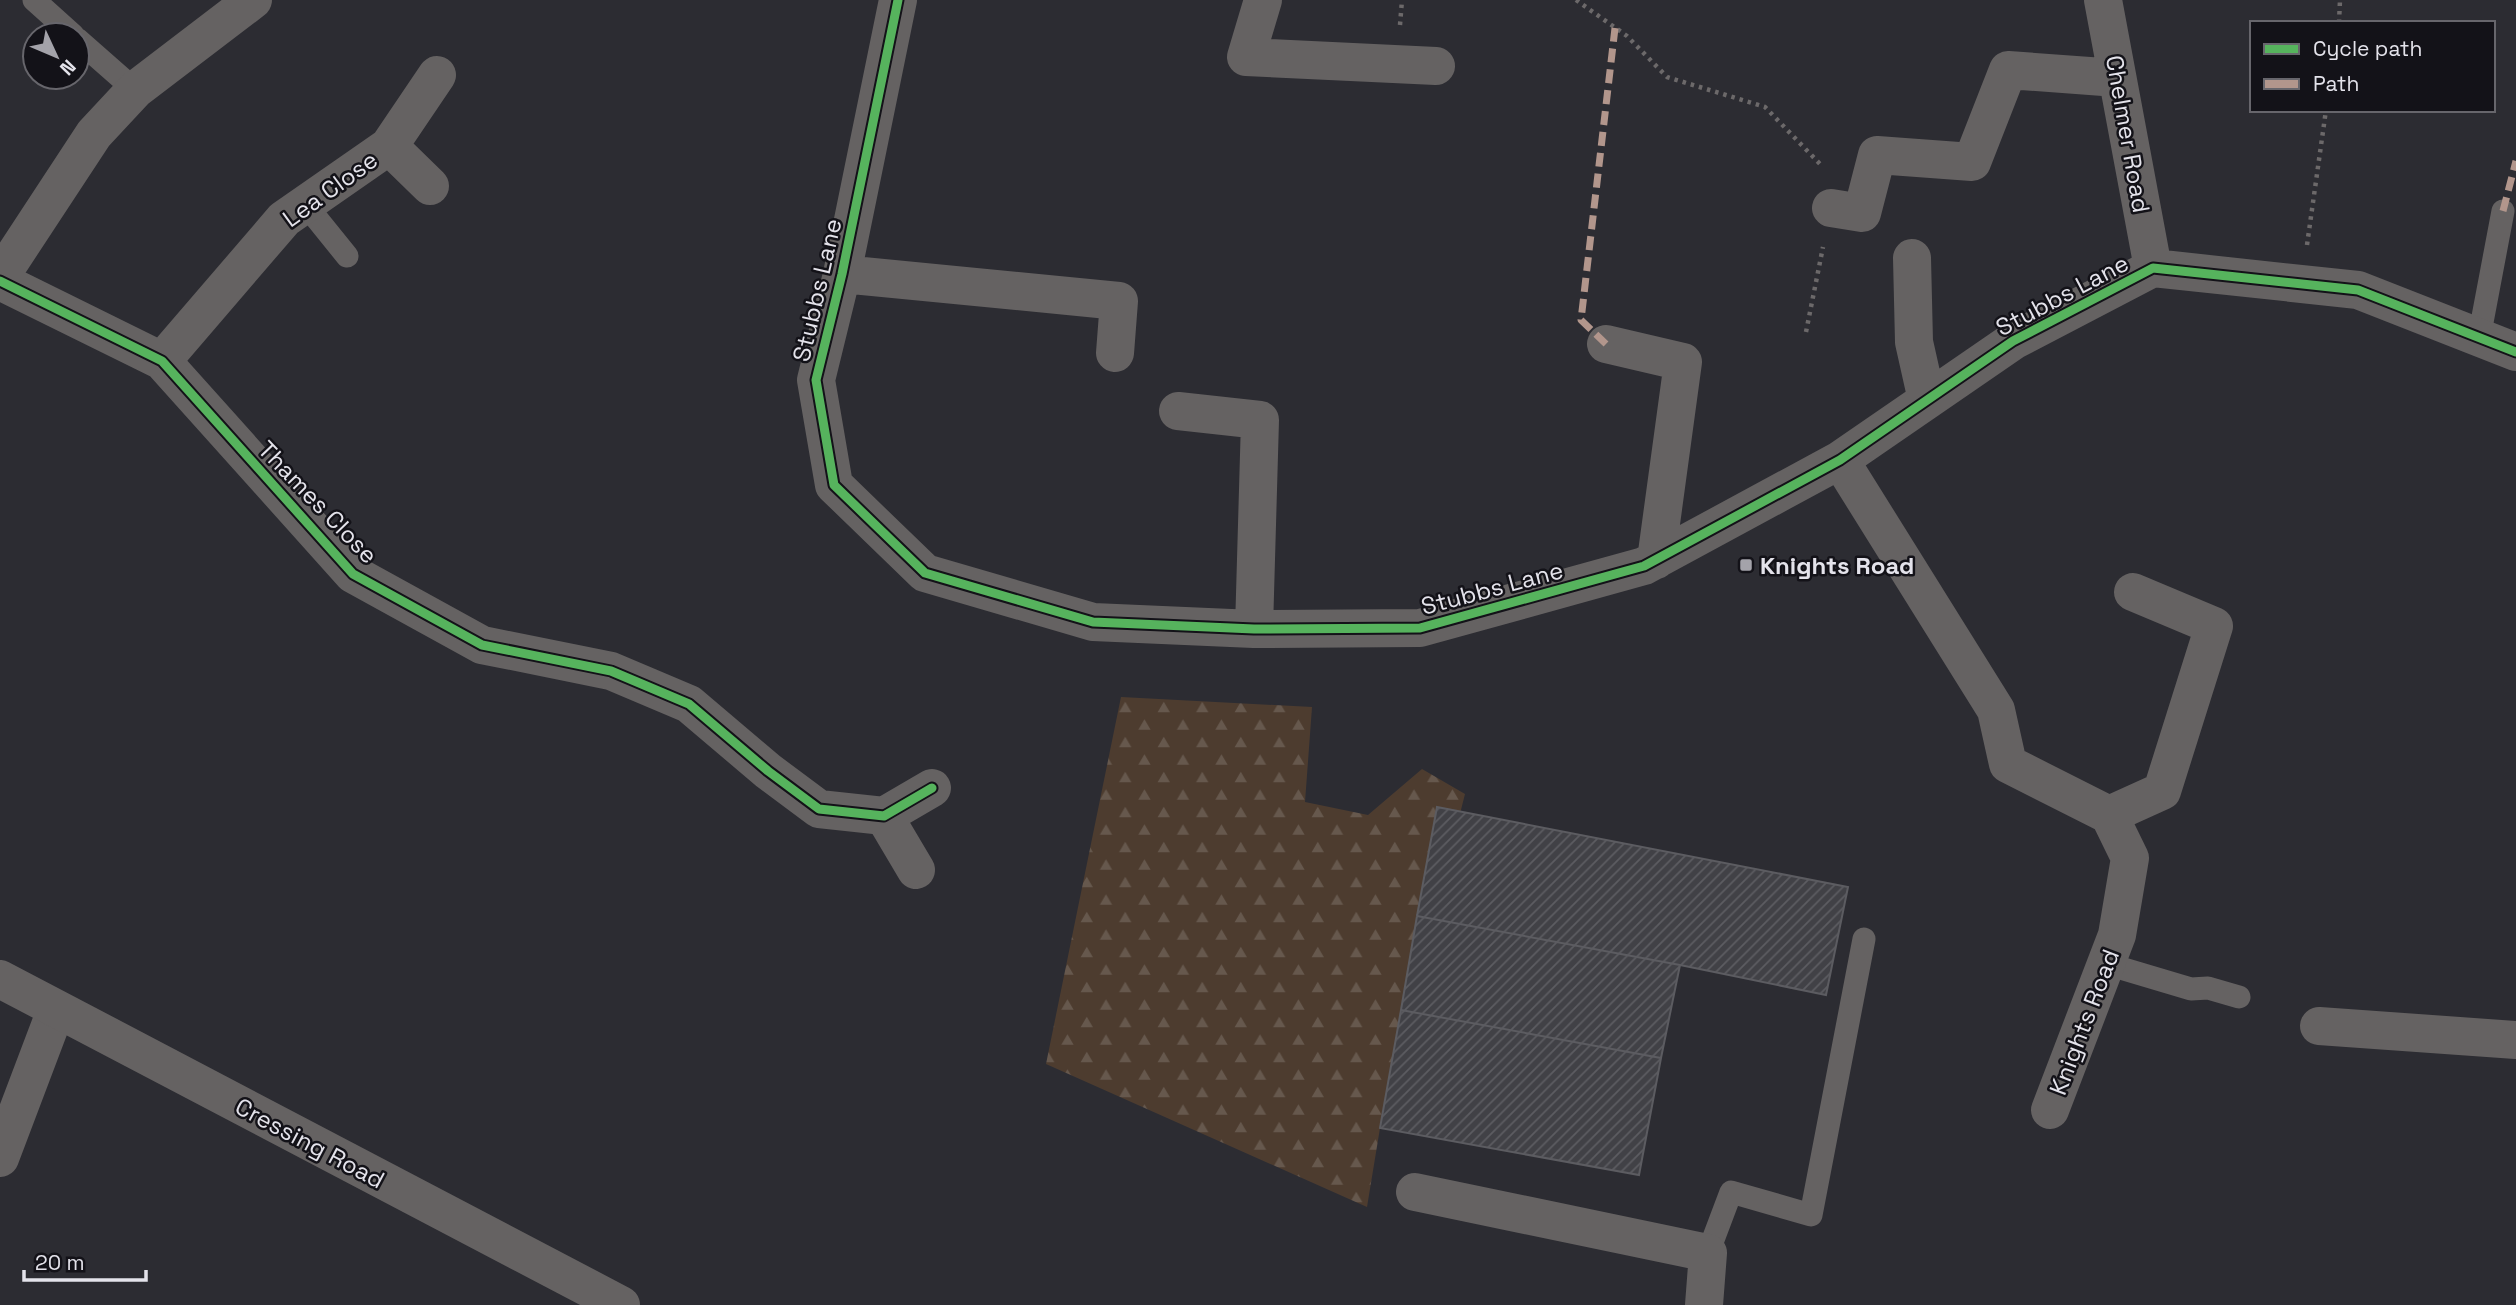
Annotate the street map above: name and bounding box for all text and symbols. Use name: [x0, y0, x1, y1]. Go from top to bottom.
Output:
north arrow: [21, 21, 91, 91]
legend: [2250, 21, 2495, 112]
text: Cycle path: [2313, 35, 2422, 62]
street label: Chelmer Road: [2099, 53, 2157, 215]
text: N: [54, 54, 81, 81]
text: Path: [2313, 70, 2359, 97]
street label: Lea Close: [276, 144, 384, 234]
street label: Stubbs Lane: [785, 215, 849, 365]
street label: Stubbs Lane: [1990, 247, 2134, 343]
street label: Thames Close: [252, 434, 384, 570]
place label: Knights Road: [1760, 550, 1914, 581]
street label: Stubbs Lane: [1417, 554, 1567, 622]
marker: Knights Road: [1738, 557, 1754, 573]
street label: Knights Road: [2042, 945, 2126, 1099]
street label: Cressing Road: [230, 1091, 390, 1195]
scale bar: [24, 1238, 147, 1282]
text: 20 m: [35, 1249, 85, 1276]

